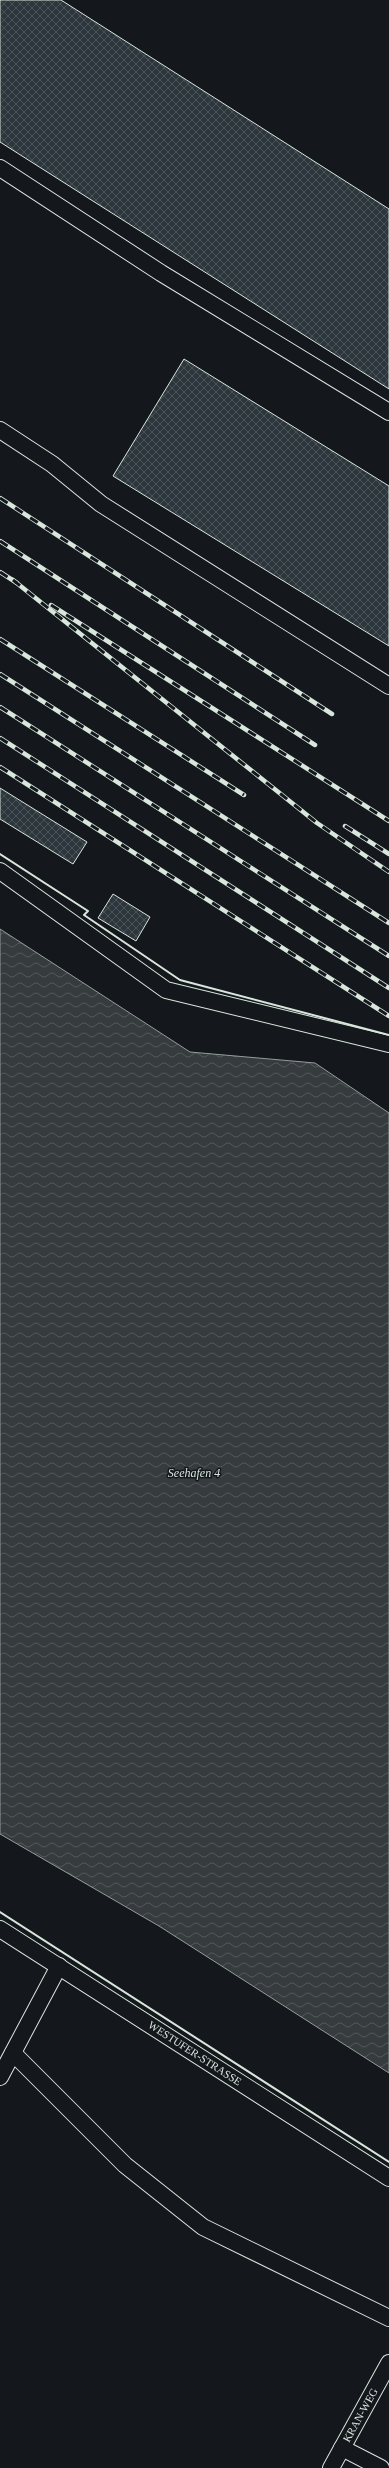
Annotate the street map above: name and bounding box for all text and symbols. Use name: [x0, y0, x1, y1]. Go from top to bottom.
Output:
water label: Seehafen 4: [168, 1466, 220, 1480]
street label: WESTUFER-STRASSE: [146, 2018, 244, 2088]
street label: KRAN-WEG: [340, 2386, 380, 2444]

